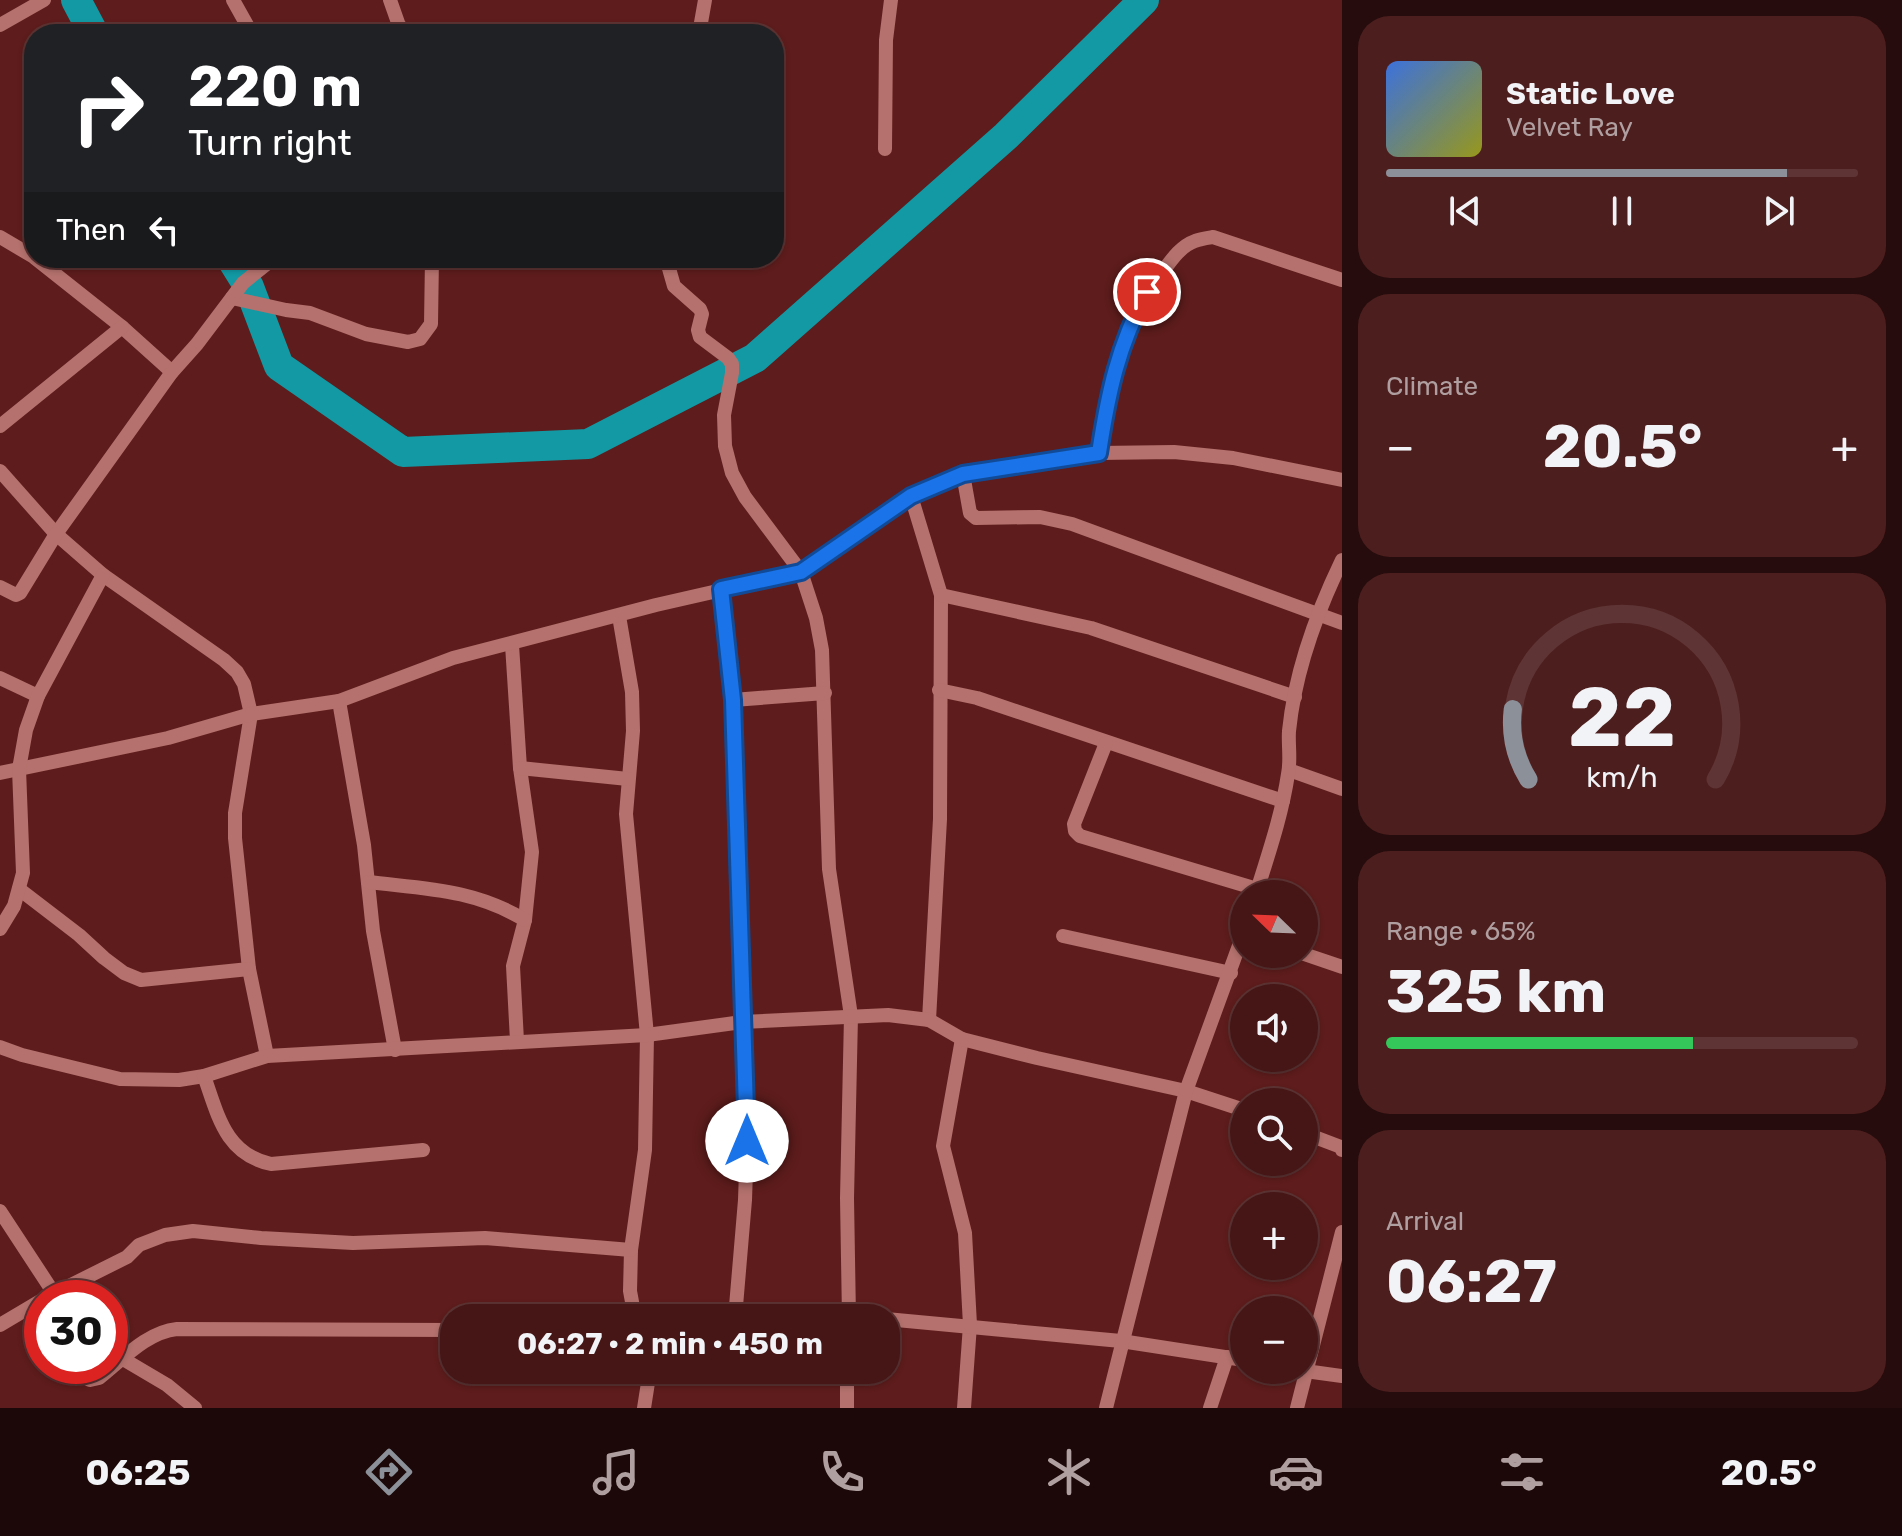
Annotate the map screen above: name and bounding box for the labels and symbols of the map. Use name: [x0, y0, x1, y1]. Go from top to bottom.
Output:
pin: [1113, 258, 1181, 326]
north arrow: [1230, 880, 1318, 968]
position arrow: [705, 1099, 789, 1183]
speed limit sign: 30: [24, 1280, 128, 1384]

